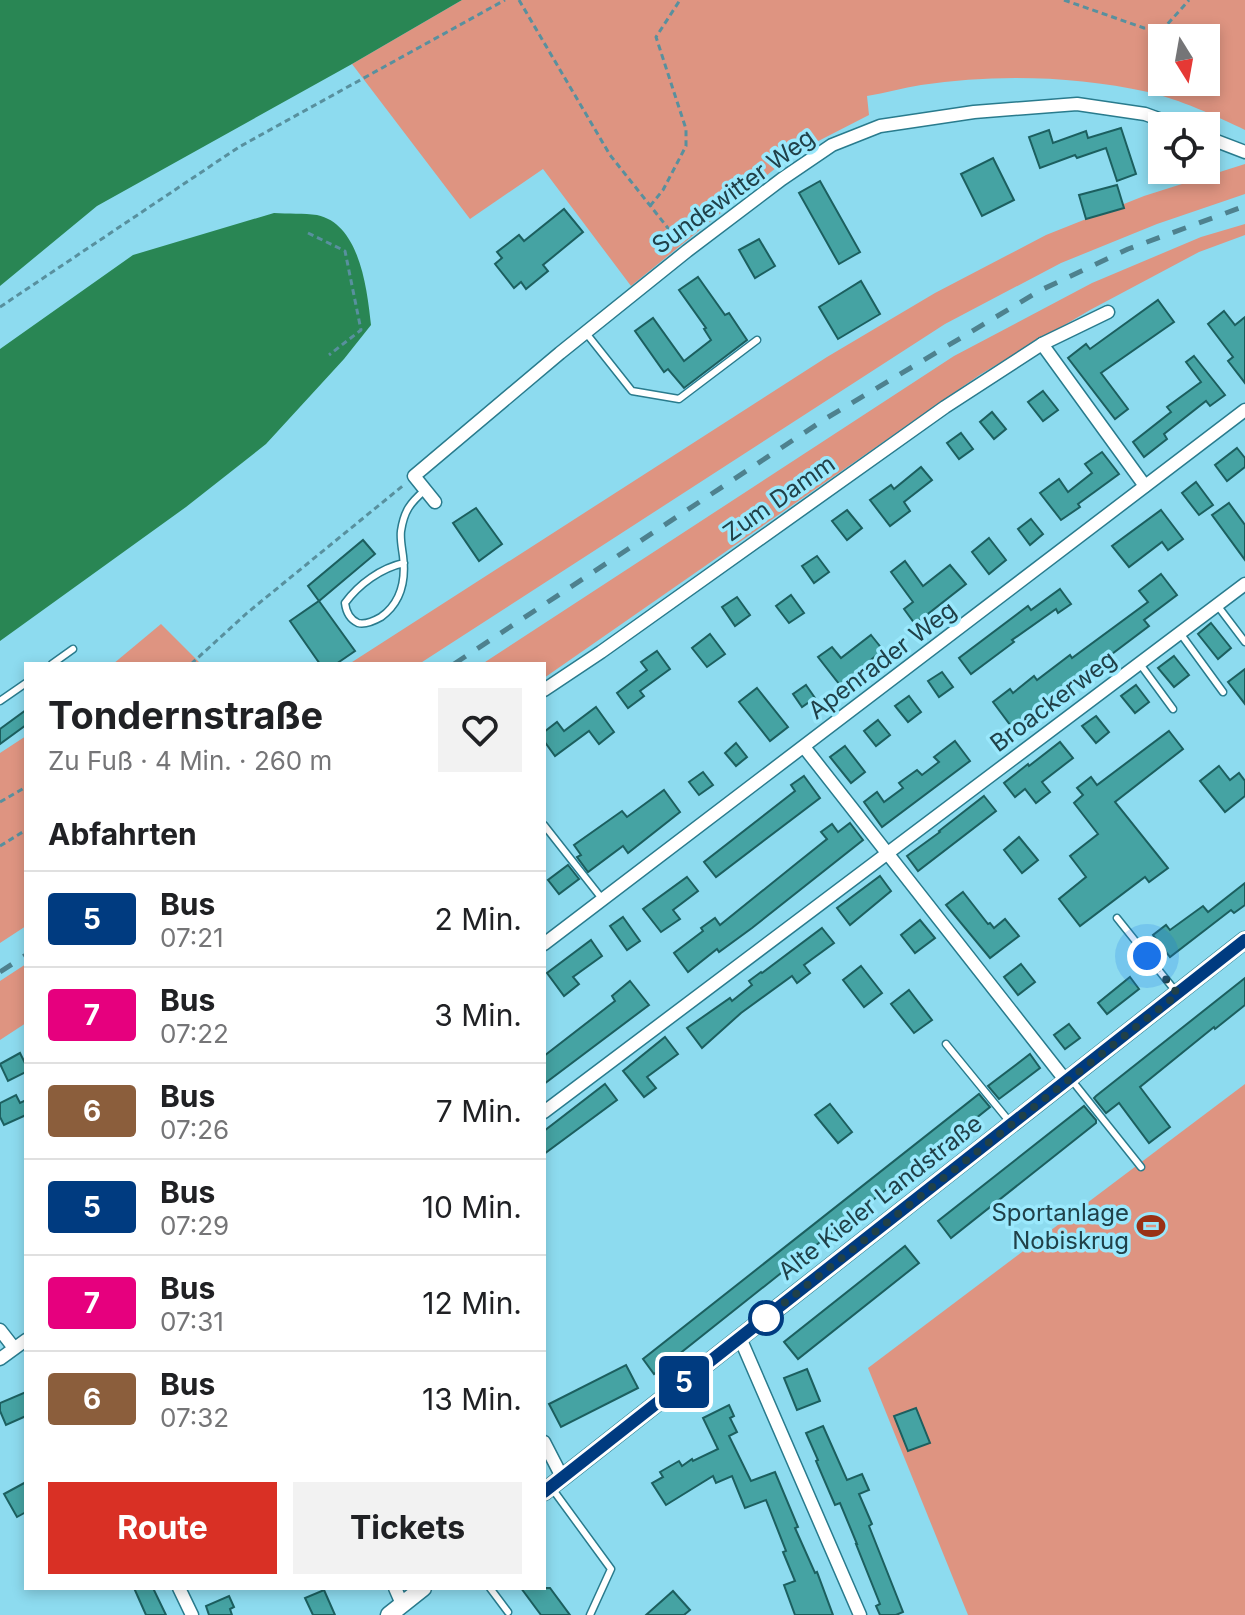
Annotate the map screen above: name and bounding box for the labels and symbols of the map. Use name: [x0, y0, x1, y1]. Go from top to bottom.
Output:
north arrow: [1148, 24, 1220, 96]
street label: Sundewitter Weg: [646, 122, 820, 260]
street label: Zum Damm: [717, 449, 841, 547]
street label: Apenrader Weg: [802, 595, 962, 725]
street label: Broackerweg: [984, 644, 1122, 758]
your location: [1127, 936, 1167, 976]
street label: Alte Kieler Landstraße: [772, 1108, 988, 1286]
place label: Sportanlage Nobiskrug: [991, 1198, 1129, 1255]
sports icon: Sportanlage Nobiskrug: [1136, 1211, 1166, 1241]
unlabelled marker: [749, 1301, 783, 1335]
line badge: 5: [658, 1356, 710, 1408]

